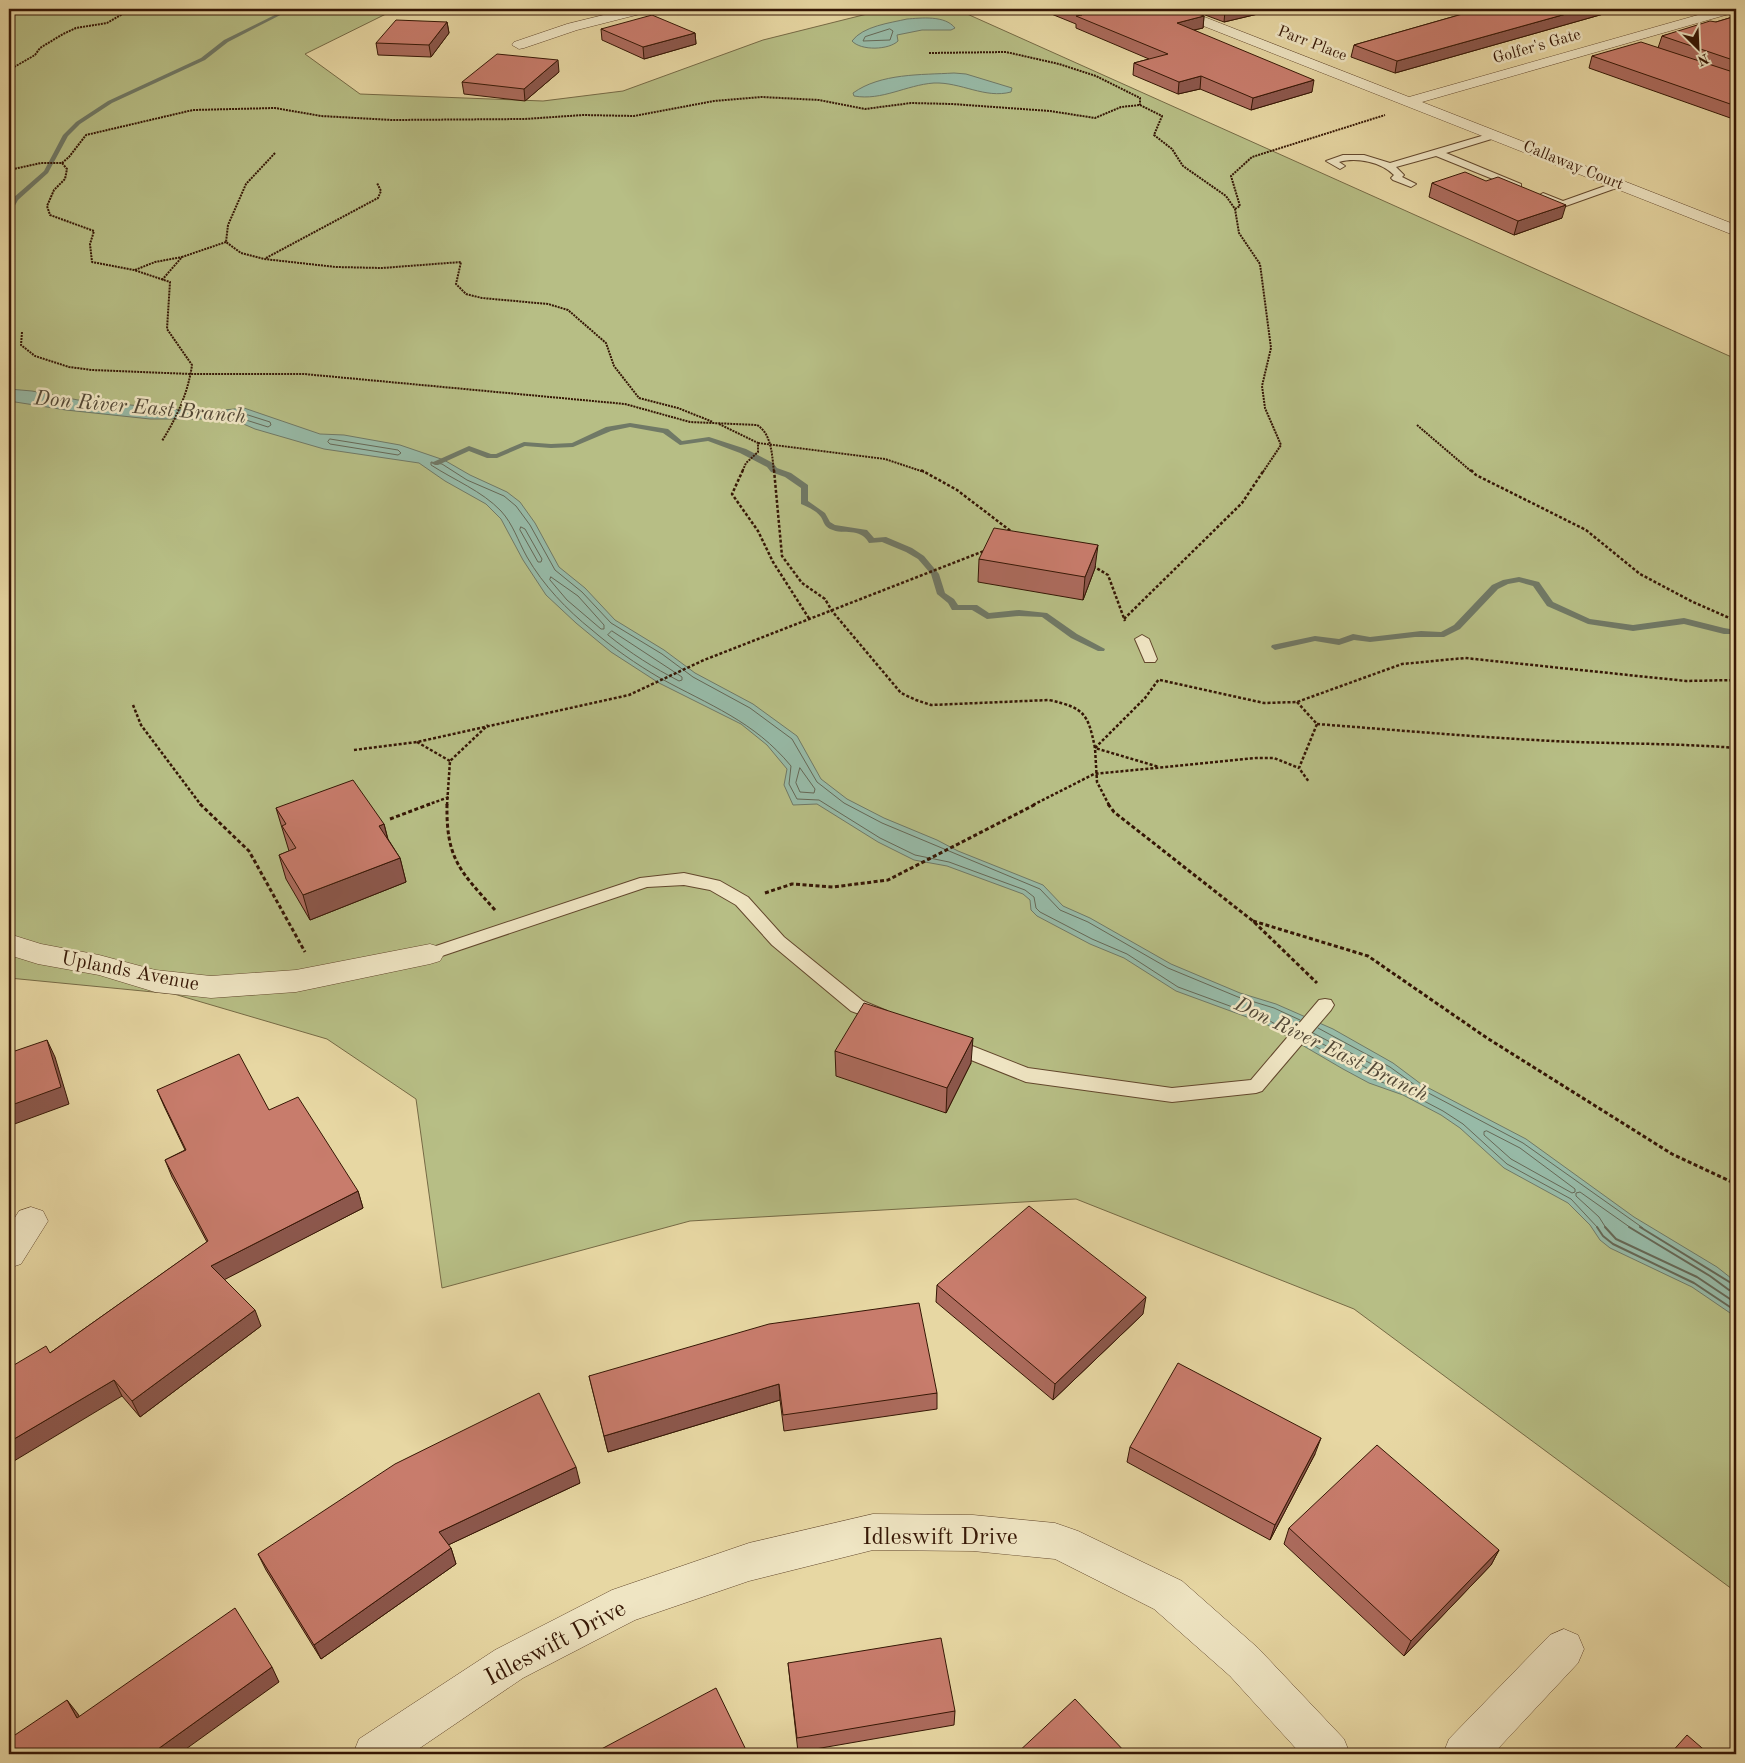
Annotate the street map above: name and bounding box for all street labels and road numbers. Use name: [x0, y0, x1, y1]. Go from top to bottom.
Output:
street label: Parr Place: [1275, 23, 1349, 65]
street label: Golfer's Gate: [1491, 27, 1583, 67]
street label: Callaway Court: [1521, 139, 1626, 194]
street label: Uplands Avenue: [59, 949, 201, 995]
street label: Idleswift Drive: [862, 1526, 1018, 1550]
street label: Idleswift Drive: [482, 1597, 630, 1691]

